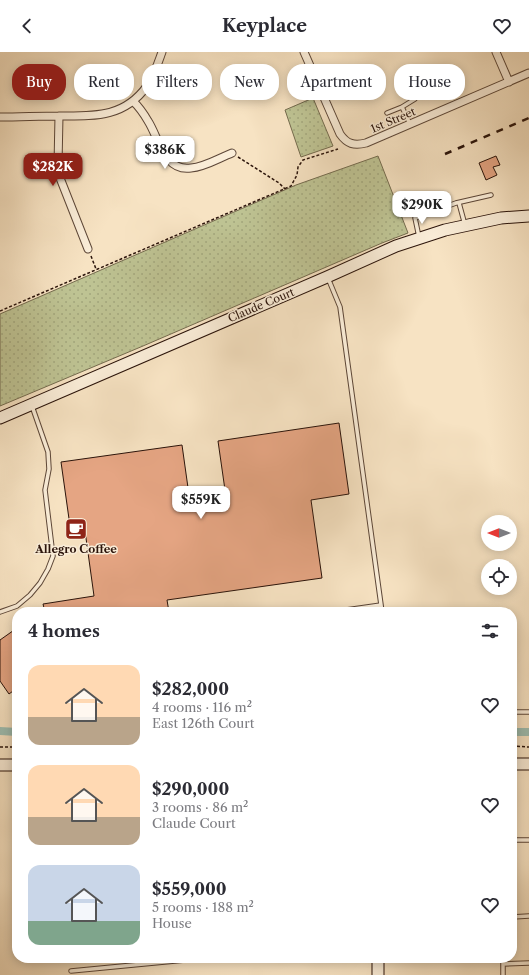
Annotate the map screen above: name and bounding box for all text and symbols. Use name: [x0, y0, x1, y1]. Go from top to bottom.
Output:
icon: back: [16, 15, 38, 37]
text: Keyplace: [222, 15, 307, 37]
icon: heart: [491, 15, 513, 37]
chip: Buy: [12, 64, 66, 100]
chip: Rent: [74, 64, 134, 100]
chip: Filters: [142, 64, 212, 100]
chip: New: [220, 64, 279, 100]
chip: Apartment: [287, 64, 386, 100]
chip: House: [394, 64, 465, 100]
street label: 1st Street: [368, 104, 418, 136]
pin: $386K: [137, 136, 193, 170]
text: $386K: [145, 141, 185, 157]
pin: $282K: [25, 153, 81, 187]
text: $282K: [32, 158, 74, 174]
pin: $290K: [394, 191, 450, 225]
text: $290K: [401, 196, 443, 212]
street label: Claude Court: [226, 285, 296, 325]
pin: $559K: [173, 486, 229, 520]
text: $559K: [181, 491, 221, 507]
north arrow: [481, 515, 517, 551]
map controls: [481, 515, 517, 595]
cafe icon: Allegro Coffee: [63, 516, 89, 542]
place label: Allegro Coffee: [34, 542, 117, 556]
button: locate: [481, 559, 517, 595]
icon: filters: [479, 620, 501, 642]
text: 4 homes: [28, 621, 100, 641]
text: $282,000: [152, 679, 229, 699]
icon: home: [60, 681, 108, 729]
icon: heart: [479, 694, 501, 716]
text: 4 rooms · 116 m²: [152, 699, 252, 715]
text: East 126th Court: [152, 715, 254, 731]
text: $290,000: [152, 779, 229, 799]
icon: home: [60, 781, 108, 829]
icon: heart: [479, 794, 501, 816]
text: 3 rooms · 86 m²: [152, 799, 248, 815]
text: Claude Court: [152, 815, 235, 831]
text: $559,000: [152, 879, 227, 899]
icon: home: [60, 881, 108, 929]
icon: heart: [479, 894, 501, 916]
text: 5 rooms · 188 m²: [152, 899, 254, 915]
text: House: [152, 915, 192, 931]

